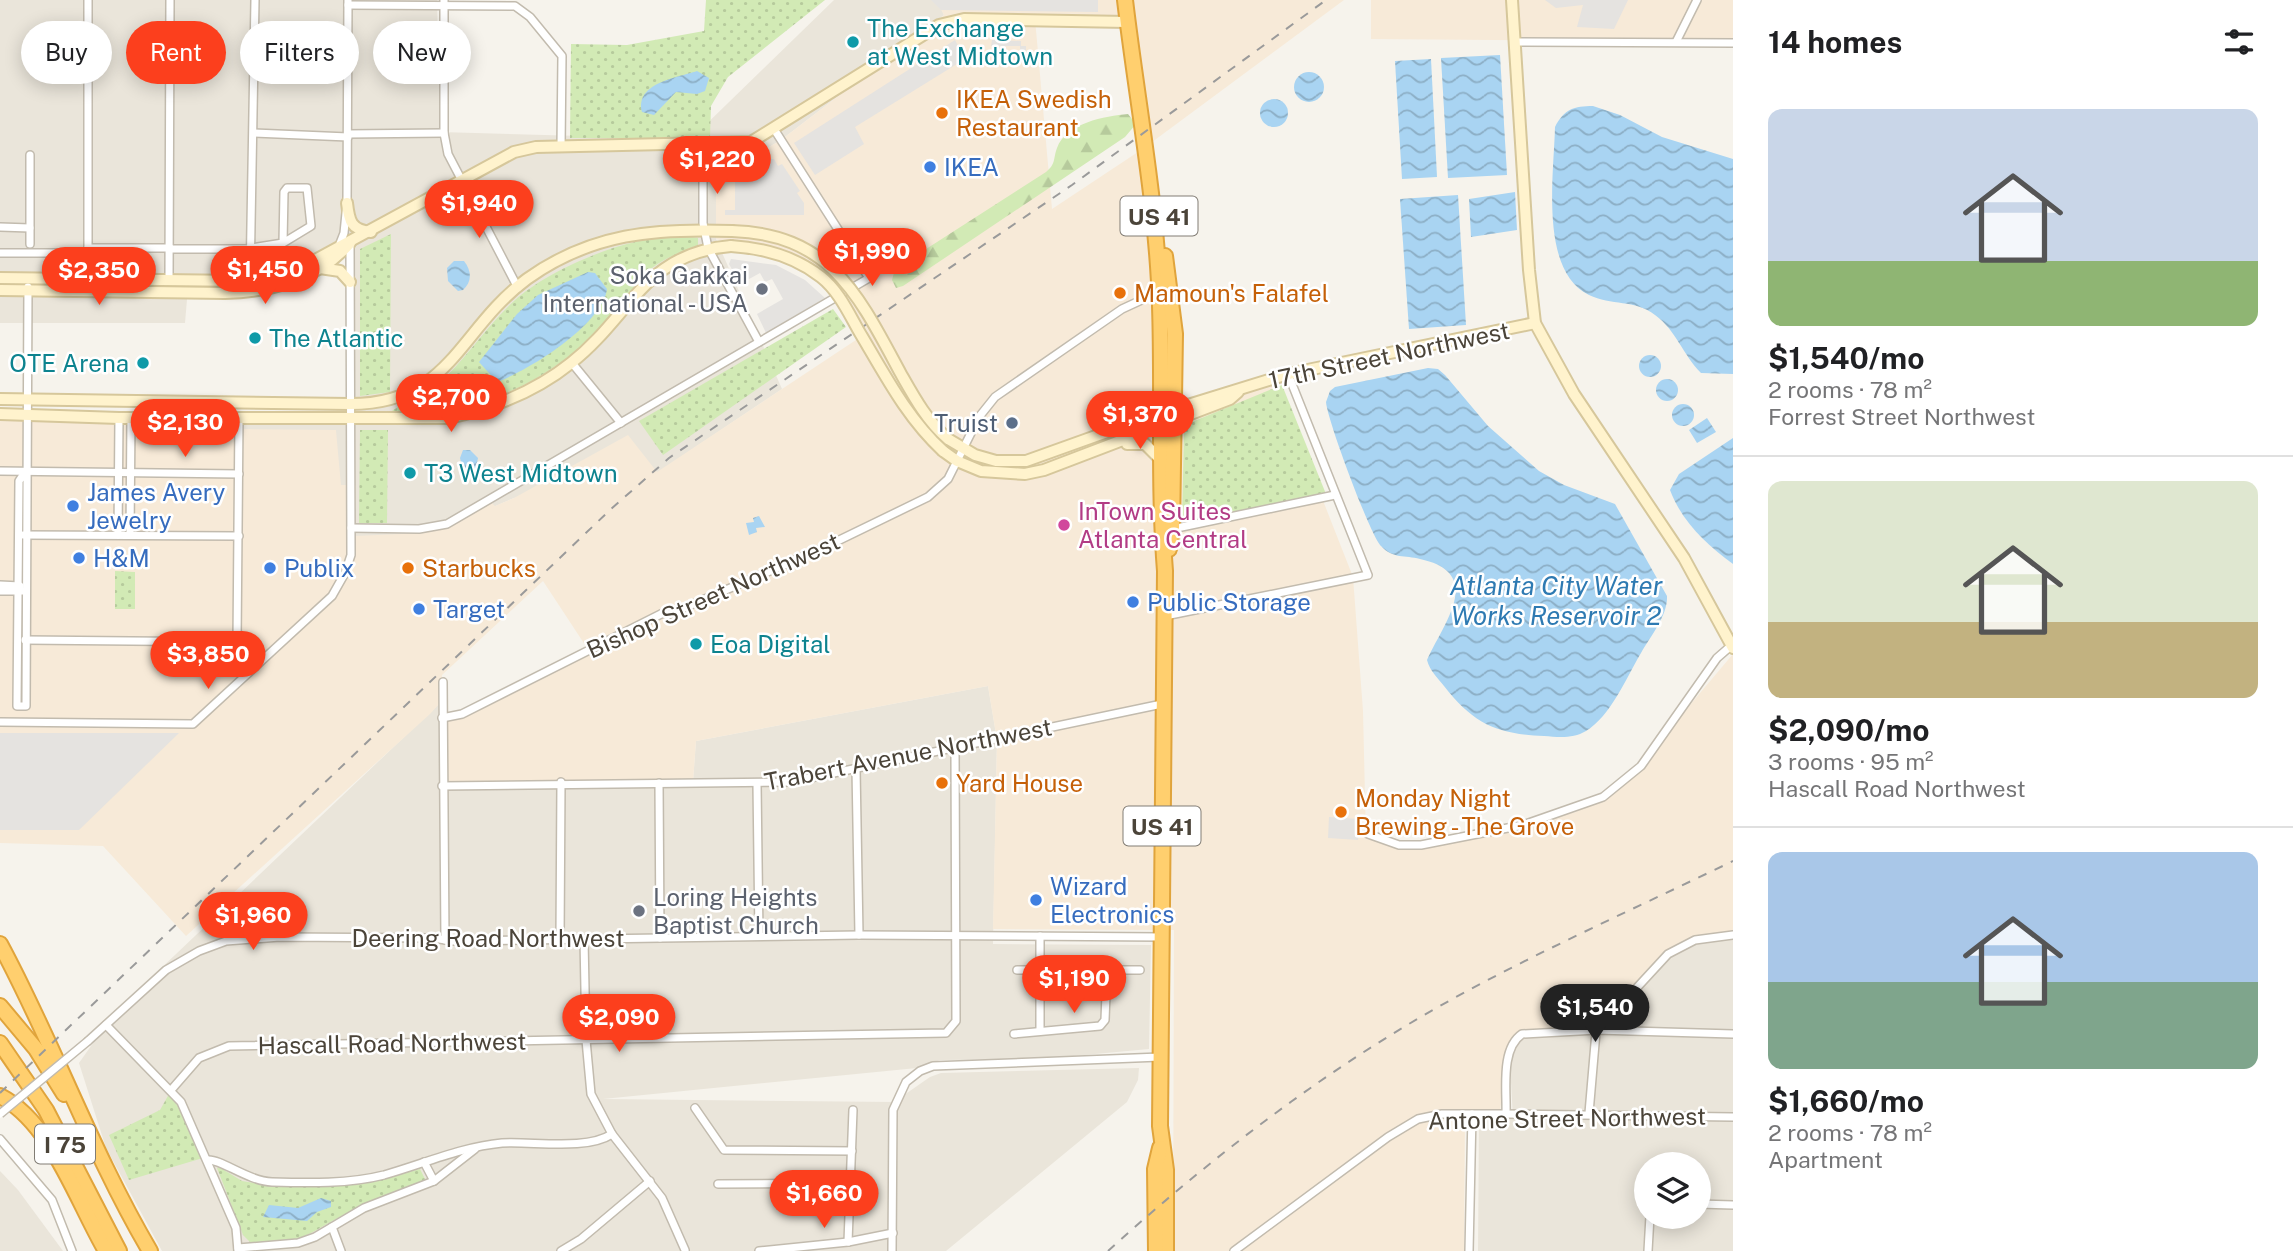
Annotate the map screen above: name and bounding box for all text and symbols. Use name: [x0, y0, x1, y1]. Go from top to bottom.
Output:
place label: The Exchange at West Midtown: [867, 14, 1053, 70]
chip: Buy: [21, 21, 112, 84]
chip: Rent: [126, 21, 226, 84]
chip: Filters: [240, 21, 359, 84]
chip: New: [373, 21, 471, 84]
icon: filters: [2220, 23, 2258, 61]
text: 14 homes: [1768, 24, 1902, 60]
marker: The Exchange at West Midtown: [845, 34, 861, 50]
place label: IKEA Swedish Restaurant: [956, 85, 1111, 141]
marker: IKEA Swedish Restaurant: [934, 105, 950, 121]
pin: $1,220: [660, 136, 774, 196]
text: $1,220: [679, 145, 755, 172]
place label: IKEA: [944, 153, 999, 181]
icon: home: [1950, 155, 2076, 281]
marker: IKEA: [922, 159, 938, 175]
pin: $1,940: [422, 180, 536, 240]
text: $1,940: [441, 189, 517, 216]
road number: US 41: [1120, 196, 1198, 236]
pin: $1,990: [815, 229, 929, 288]
text: $1,990: [834, 237, 910, 264]
pin: $1,450: [208, 246, 322, 306]
pin: $2,350: [42, 247, 156, 307]
text: $1,450: [227, 255, 303, 282]
text: $2,350: [58, 256, 140, 283]
place label: Soka Gakkai International - USA: [542, 261, 748, 317]
place label: Mamoun's Falafel: [1134, 279, 1329, 307]
marker: Soka Gakkai International - USA: [754, 281, 770, 297]
marker: Mamoun's Falafel: [1112, 285, 1128, 301]
street label: 17th Street Northwest: [1266, 316, 1512, 394]
place label: The Atlantic: [269, 324, 404, 352]
marker: The Atlantic: [247, 330, 263, 346]
text: $1,540/mo: [1768, 340, 1924, 376]
place label: OTE Arena: [9, 349, 129, 377]
marker: OTE Arena: [135, 355, 151, 371]
pin: $2,700: [394, 374, 508, 434]
text: 2 rooms · 78 m²: [1768, 376, 1932, 403]
text: $2,700: [412, 383, 490, 410]
pin: $1,370: [1083, 392, 1197, 451]
pin: $2,130: [128, 400, 242, 459]
text: $1,370: [1102, 400, 1178, 427]
text: Forrest Street Northwest: [1768, 403, 2035, 430]
text: $2,130: [147, 408, 223, 435]
place label: Truist: [934, 409, 998, 437]
marker: Truist: [1004, 415, 1020, 431]
place label: T3 West Midtown: [424, 459, 618, 487]
marker: T3 West Midtown: [402, 465, 418, 481]
place label: James Avery Jewelry: [87, 478, 226, 534]
place label: InTown Suites Atlanta Central: [1078, 497, 1247, 553]
marker: James Avery Jewelry: [65, 498, 81, 514]
marker: InTown Suites Atlanta Central: [1056, 517, 1072, 533]
street label: Bishop Street Northwest: [582, 526, 844, 664]
icon: home: [1950, 527, 2076, 653]
place label: H&M: [93, 544, 150, 572]
marker: H&M: [71, 550, 87, 566]
place label: Publix: [284, 554, 354, 582]
place label: Starbucks: [422, 554, 536, 582]
marker: Publix: [262, 560, 278, 576]
marker: Starbucks: [400, 560, 416, 576]
water label: Atlanta City Water Works Reservoir 2: [1450, 570, 1663, 631]
place label: Public Storage: [1147, 588, 1311, 616]
marker: Public Storage: [1125, 594, 1141, 610]
place label: Target: [433, 595, 505, 623]
marker: Target: [411, 601, 427, 617]
place label: Eoa Digital: [710, 630, 830, 658]
pin: $3,850: [151, 632, 265, 691]
marker: Eoa Digital: [688, 636, 704, 652]
text: $3,850: [166, 640, 250, 667]
street label: Trabert Avenue Northwest: [762, 712, 1054, 796]
text: $2,090/mo: [1768, 712, 1930, 748]
text: 3 rooms · 95 m²: [1768, 748, 1934, 775]
place label: Yard House: [956, 769, 1083, 797]
marker: Yard House: [934, 775, 950, 791]
text: Hascall Road Northwest: [1768, 775, 2026, 802]
place label: Monday Night Brewing - The Grove: [1355, 784, 1574, 840]
marker: Monday Night Brewing - The Grove: [1333, 804, 1349, 820]
road number: US 41: [1124, 806, 1200, 846]
place label: Wizard Electronics: [1050, 872, 1174, 928]
place label: Loring Heights Baptist Church: [653, 883, 819, 939]
pin: $1,960: [196, 892, 310, 952]
marker: Wizard Electronics: [1028, 892, 1044, 908]
icon: home: [1950, 898, 2076, 1024]
text: $1,960: [215, 901, 291, 928]
marker: Loring Heights Baptist Church: [631, 903, 647, 919]
street label: Deering Road Northwest: [351, 924, 625, 952]
pin: $1,190: [1017, 956, 1131, 1015]
text: $1,190: [1038, 964, 1110, 991]
pin: $1,540: [1538, 984, 1652, 1044]
text: $1,540: [1556, 993, 1634, 1020]
pin: $2,090: [562, 995, 676, 1054]
text: $2,090: [578, 1003, 660, 1030]
street label: Hascall Road Northwest: [257, 1027, 527, 1059]
text: $1,660/mo: [1768, 1083, 1924, 1119]
street label: Antone Street Northwest: [1428, 1102, 1706, 1134]
text: 2 rooms · 78 m²: [1768, 1119, 1932, 1146]
road number: I 75: [35, 1124, 95, 1163]
text: Apartment: [1768, 1146, 1883, 1173]
map controls: [1634, 1152, 1711, 1229]
button: layers: [1634, 1152, 1711, 1229]
pin: $1,660: [767, 1170, 881, 1230]
text: $1,660: [786, 1179, 862, 1206]

